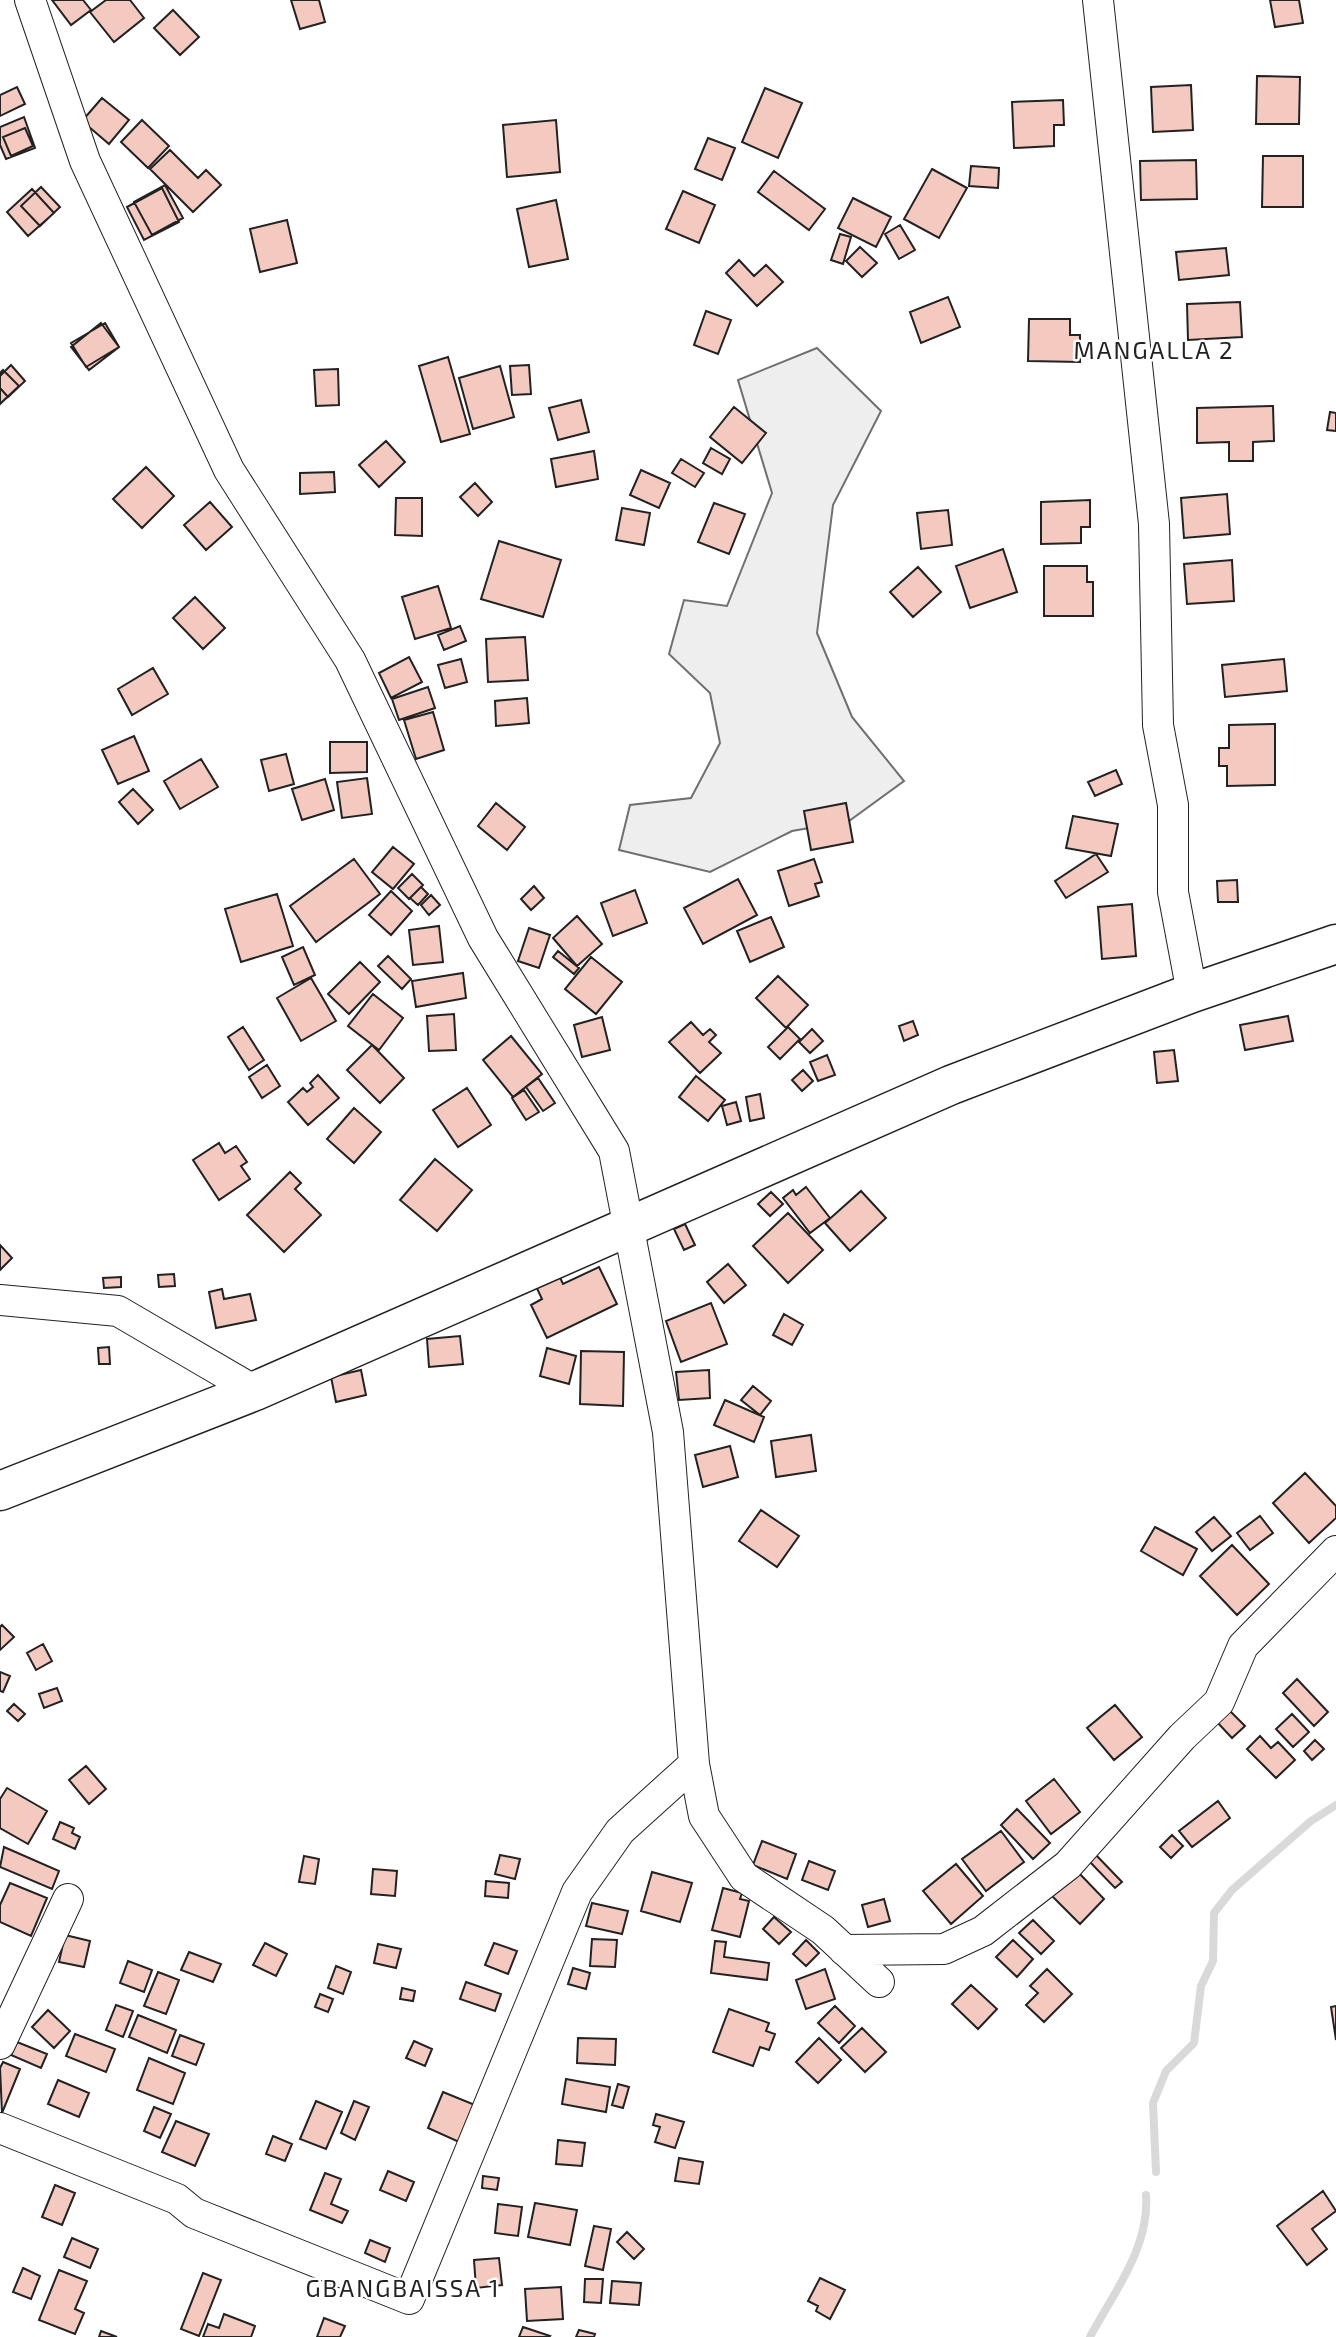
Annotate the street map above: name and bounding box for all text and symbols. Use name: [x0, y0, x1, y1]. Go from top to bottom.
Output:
district label: MANGALLA 2: [1074, 335, 1234, 364]
district label: GBANGBAISSA 1: [305, 2273, 501, 2302]

